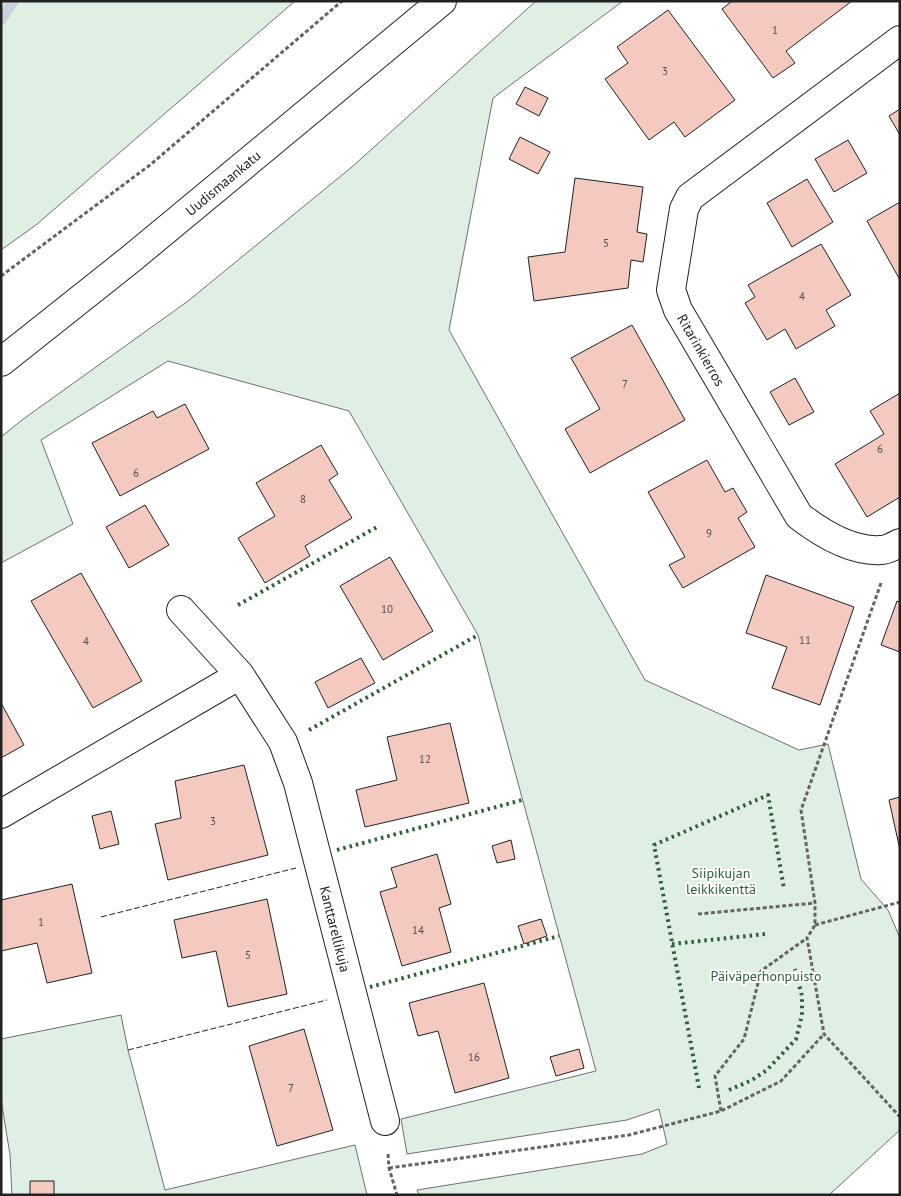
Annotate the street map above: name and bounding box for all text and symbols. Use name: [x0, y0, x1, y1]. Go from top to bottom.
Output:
house number: 1: [772, 23, 778, 37]
house number: 3: [662, 64, 668, 78]
street label: Uudismaankatu: [182, 146, 264, 220]
house number: 5: [603, 236, 609, 250]
house number: 4: [799, 289, 805, 303]
street label: Ritarinkierros: [673, 311, 729, 389]
house number: 7: [622, 377, 628, 391]
house number: 6: [877, 442, 883, 456]
house number: 6: [133, 466, 139, 480]
house number: 8: [300, 492, 306, 506]
house number: 9: [706, 526, 712, 540]
house number: 10: [381, 602, 393, 616]
house number: 11: [799, 633, 811, 647]
house number: 4: [83, 634, 89, 648]
house number: 12: [419, 752, 431, 766]
house number: 3: [210, 814, 216, 828]
park label: Siipikujan leikkikenttä: [686, 864, 756, 898]
street label: Kanttarellikuja: [316, 884, 354, 974]
house number: 1: [38, 915, 44, 929]
house number: 14: [412, 923, 424, 937]
house number: 5: [245, 948, 251, 962]
park label: Päiväperhonpuisto: [711, 967, 821, 985]
house number: 16: [468, 1050, 480, 1064]
house number: 7: [288, 1081, 294, 1095]

